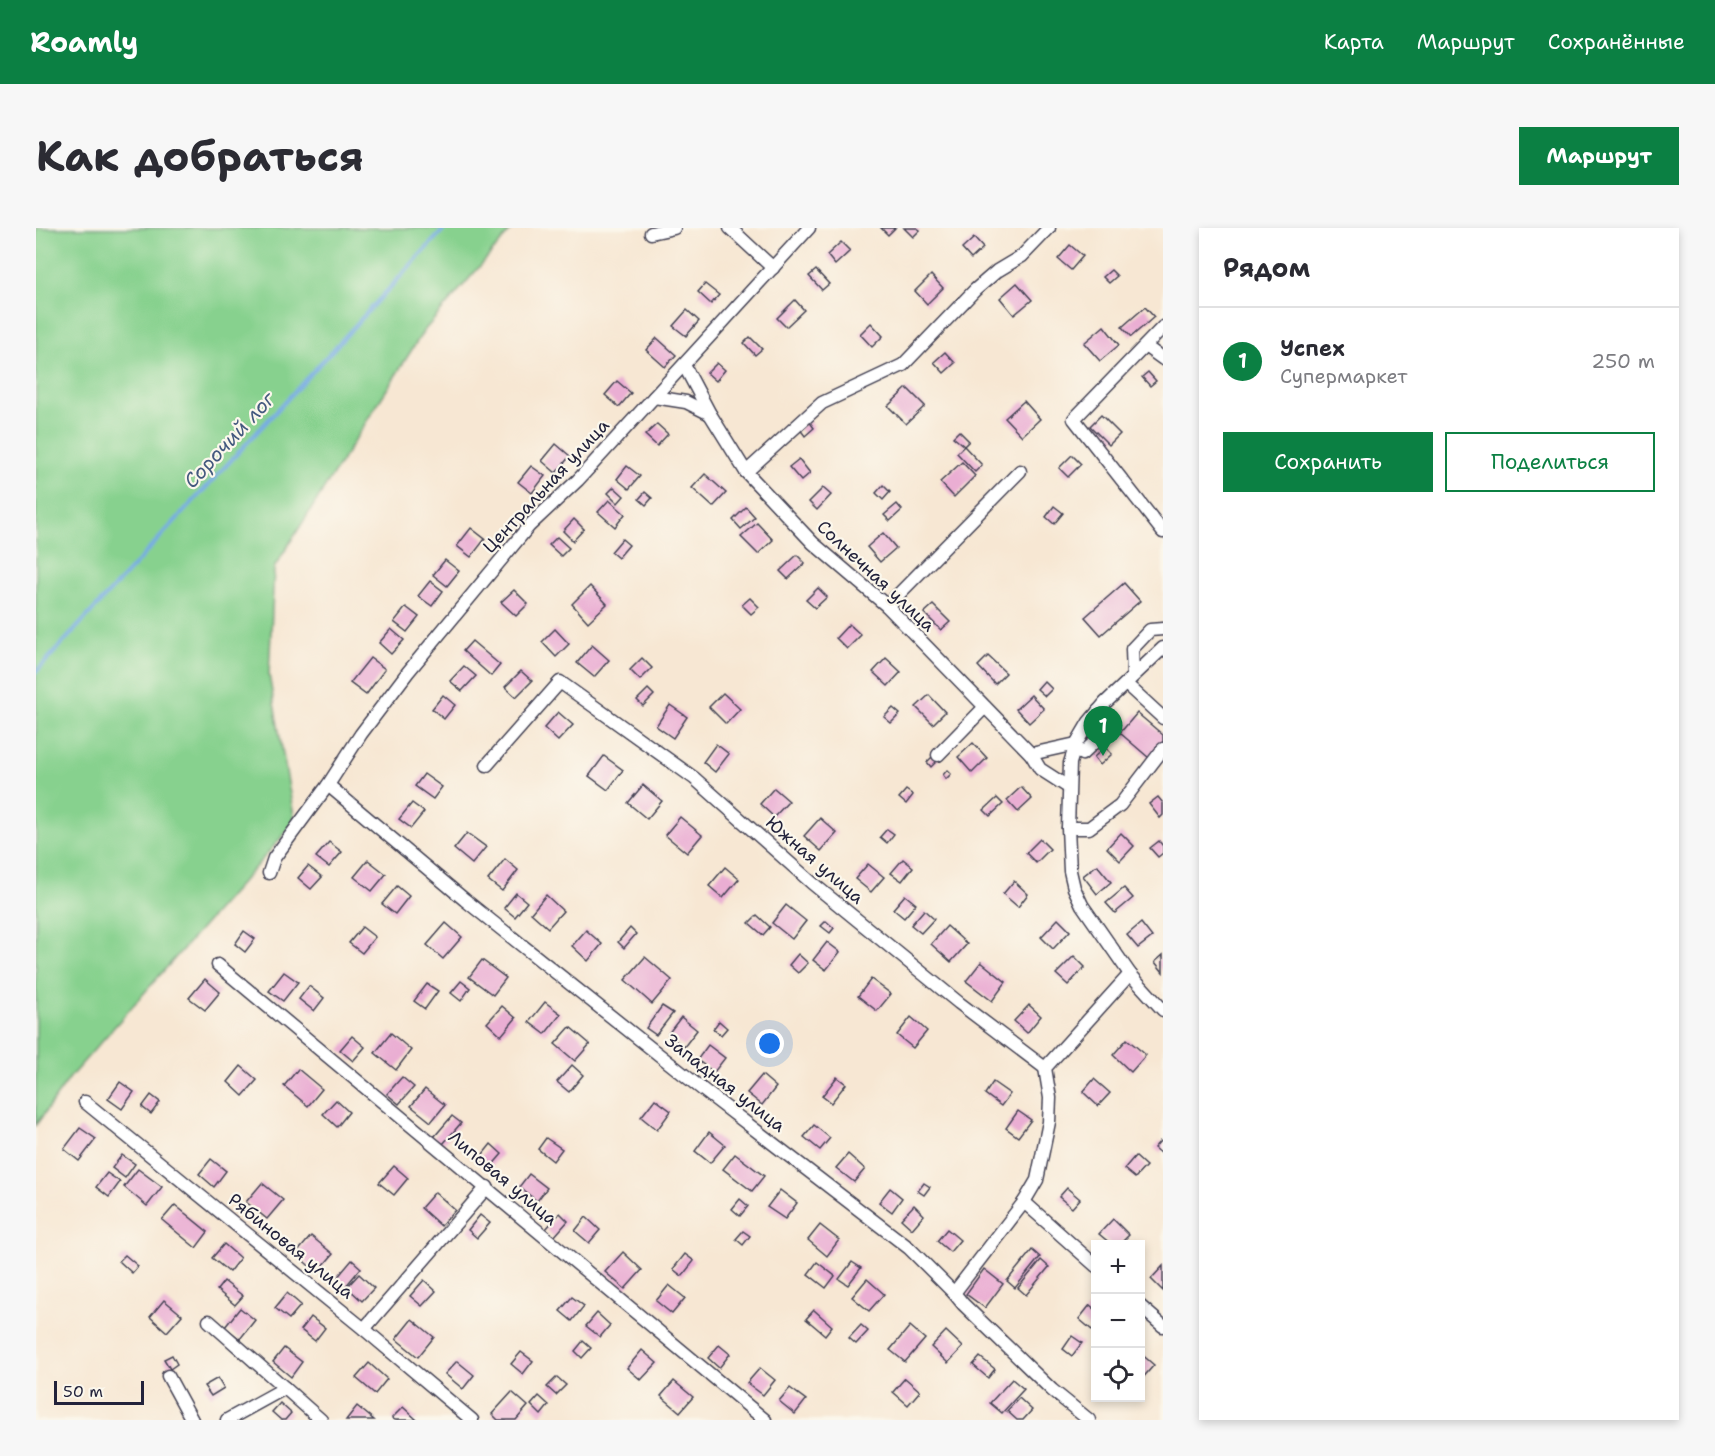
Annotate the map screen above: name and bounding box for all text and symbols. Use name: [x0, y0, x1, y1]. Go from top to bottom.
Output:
text: Roamly: [30, 23, 138, 61]
text: Карта: [1324, 28, 1384, 56]
text: Маршрут: [1417, 28, 1515, 56]
text: Сохранённые: [1548, 28, 1685, 56]
button: Маршрут: [1519, 127, 1679, 185]
text: Как добраться: [36, 128, 364, 184]
text: Рядом: [1223, 250, 1310, 285]
text: Успех: [1280, 334, 1345, 363]
text: 1: [1238, 348, 1247, 374]
text: 250 m: [1591, 348, 1655, 374]
text: Супермаркет: [1280, 363, 1407, 389]
water label: Сорочий лог: [178, 386, 281, 494]
street label: Центральная улица: [478, 414, 614, 558]
button: Сохранить: [1223, 432, 1433, 492]
button: Поделиться: [1445, 432, 1655, 492]
street label: Солнечная улица: [812, 515, 940, 637]
pin: 1: [1084, 706, 1122, 756]
street label: Южная улица: [761, 811, 869, 909]
street label: Западная улица: [660, 1028, 790, 1138]
your location: [755, 1029, 784, 1058]
street label: Липовая улица: [443, 1125, 563, 1231]
street label: Рябиновая улица: [223, 1188, 359, 1304]
map controls: [1091, 1240, 1145, 1402]
button: +: [1091, 1240, 1145, 1294]
button: −: [1091, 1294, 1145, 1348]
button: locate: [1091, 1348, 1145, 1402]
scale bar: [54, 1378, 144, 1406]
text: 50 m: [63, 1381, 103, 1402]

